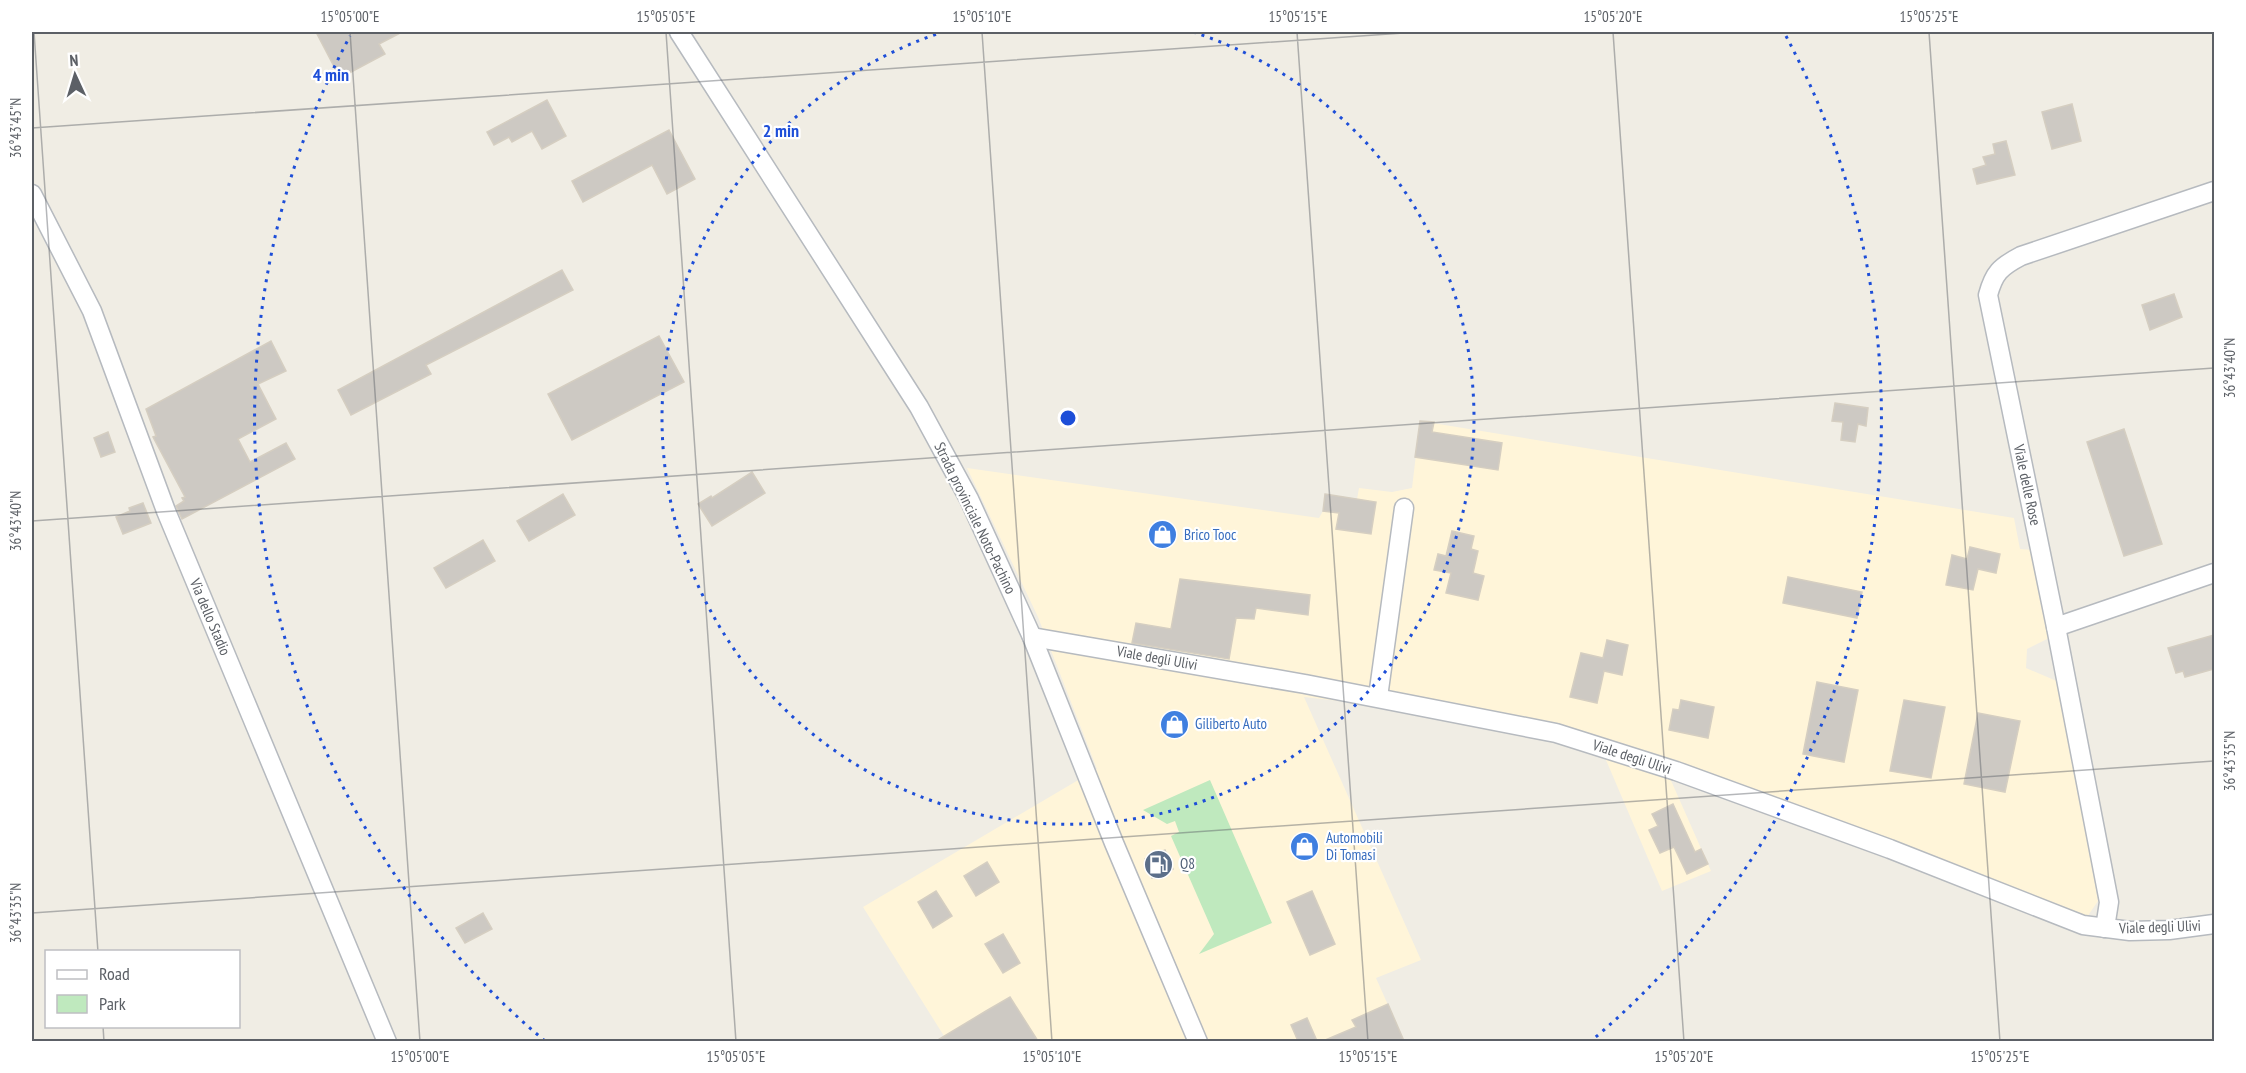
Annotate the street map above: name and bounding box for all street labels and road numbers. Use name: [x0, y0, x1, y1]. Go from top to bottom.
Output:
street label: Strada provinciale Noto-Pachino: [930, 439, 1020, 597]
street label: Viale delle Rose: [2009, 442, 2045, 527]
street label: Via dello Stadio: [185, 575, 235, 658]
street label: Viale degli Ulivi: [1114, 641, 1199, 674]
street label: Viale degli Ulivi: [1589, 735, 1674, 778]
street label: Viale degli Ulivi: [2118, 916, 2201, 937]

